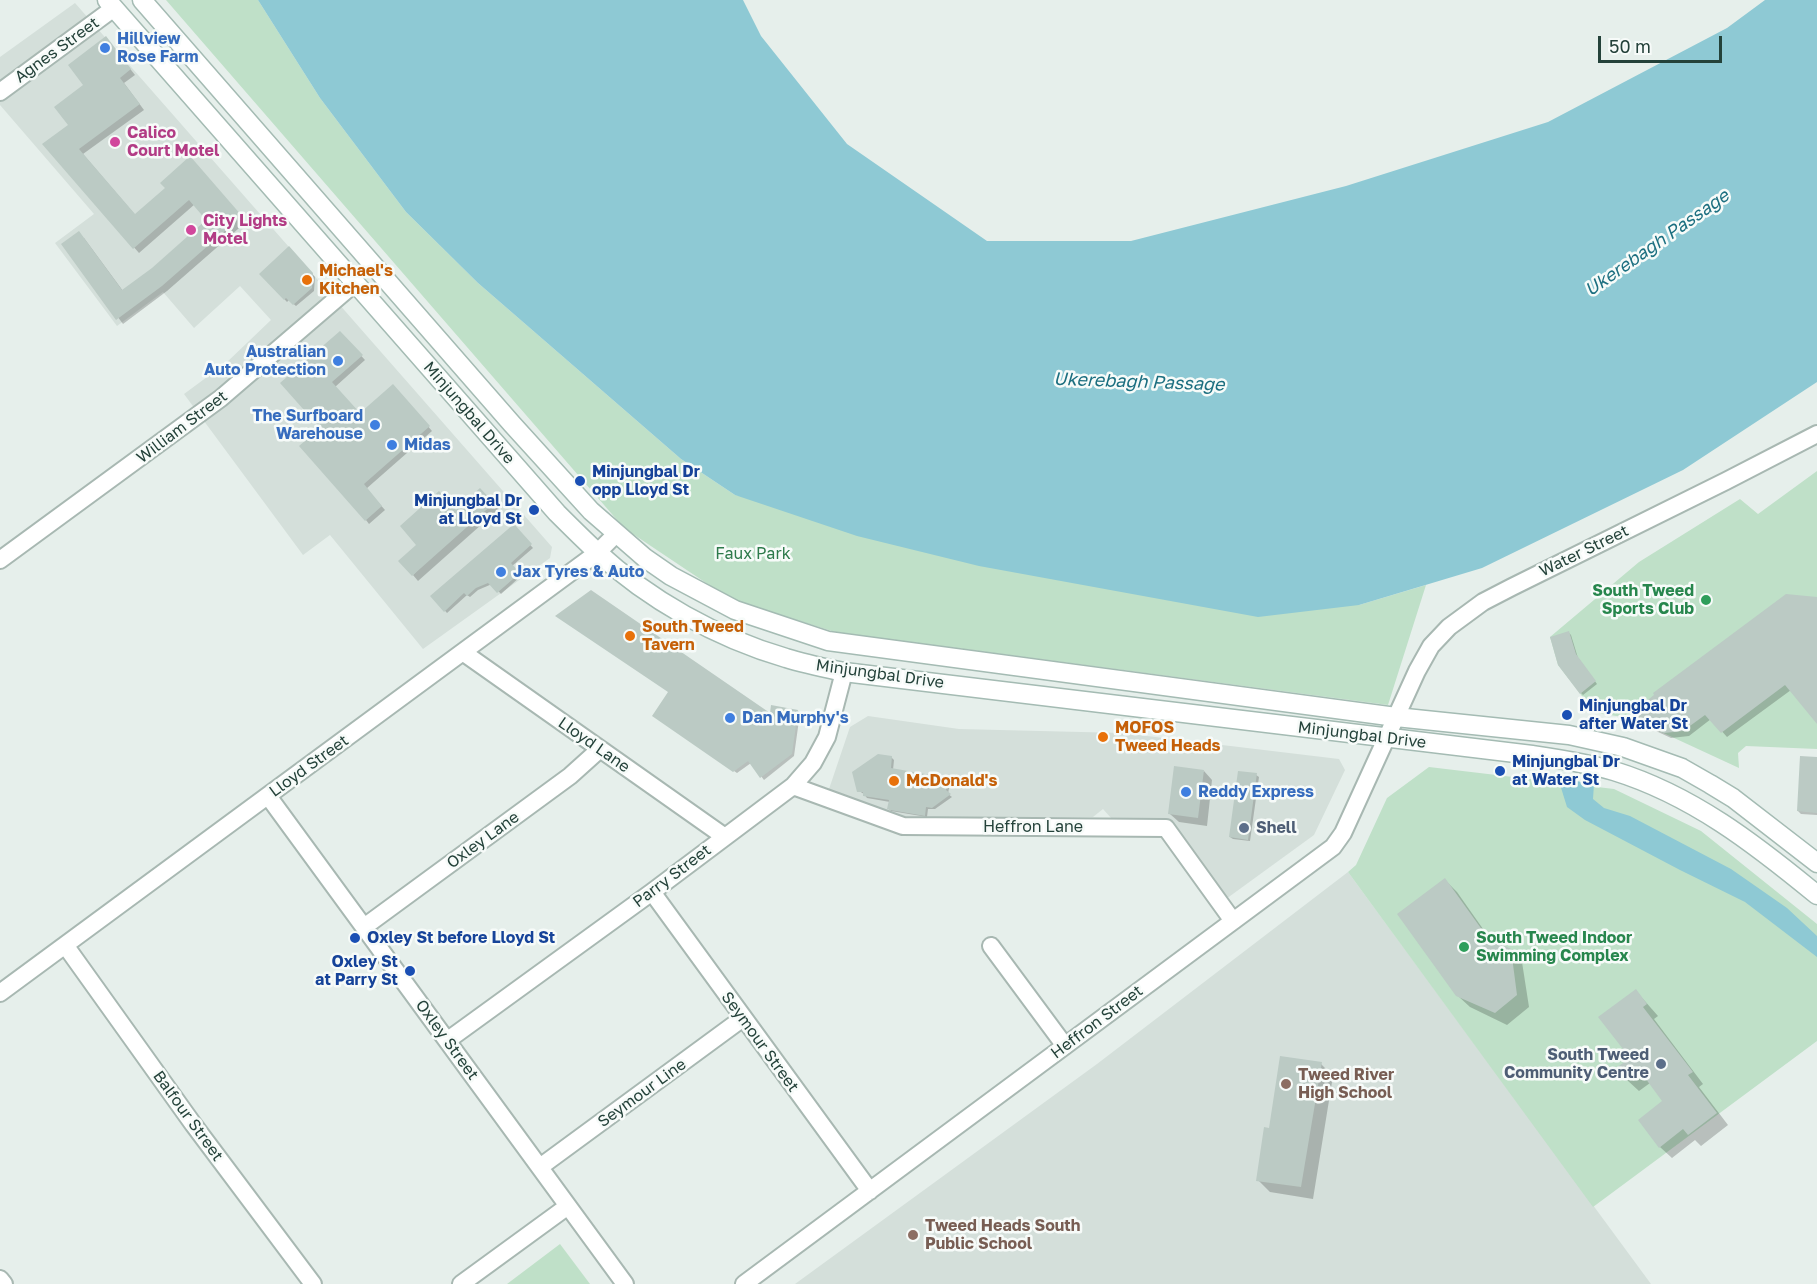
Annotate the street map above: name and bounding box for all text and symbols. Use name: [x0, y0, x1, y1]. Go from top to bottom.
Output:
street label: Agnes Street: [11, 13, 103, 87]
scale bar: [1601, 24, 1726, 62]
place label: Hillview Rose Farm: [117, 29, 199, 67]
text: 50 m: [1609, 35, 1651, 57]
marker: Hillview Rose Farm: [98, 41, 112, 55]
place label: Calico Court Motel: [127, 123, 219, 161]
marker: Calico Court Motel: [108, 135, 122, 149]
water label: Ukerebagh Passage: [1581, 185, 1733, 301]
place label: City Lights Motel: [203, 211, 287, 249]
marker: City Lights Motel: [184, 223, 198, 237]
place label: Michael's Kitchen: [319, 261, 393, 299]
marker: Michael's Kitchen: [300, 273, 314, 287]
place label: Australian Auto Protection: [204, 342, 326, 380]
marker: Australian Auto Protection: [331, 354, 345, 368]
street label: Minjungbal Drive: [419, 358, 519, 468]
water label: Ukerebagh Passage: [1053, 368, 1225, 396]
street label: William Street: [133, 387, 231, 467]
place label: The Surfboard Warehouse: [252, 406, 363, 444]
marker: The Surfboard Warehouse: [368, 418, 382, 432]
place label: Midas: [404, 435, 451, 455]
marker: Midas: [385, 438, 399, 452]
place label: Minjungbal Dr opp Lloyd St: [592, 462, 700, 500]
marker: Minjungbal Dr opp Lloyd St: [573, 474, 587, 488]
place label: Minjungbal Dr at Lloyd St: [414, 491, 522, 529]
marker: Minjungbal Dr at Lloyd St: [527, 503, 541, 517]
street label: Water Street: [1536, 521, 1632, 581]
park label: Faux Park: [715, 544, 791, 564]
place label: Jax Tyres & Auto: [513, 562, 644, 582]
marker: Jax Tyres & Auto: [494, 565, 508, 579]
place label: South Tweed Sports Club: [1592, 581, 1694, 619]
marker: South Tweed Sports Club: [1699, 593, 1713, 607]
place label: South Tweed Tavern: [642, 617, 744, 655]
marker: South Tweed Tavern: [623, 629, 637, 643]
street label: Minjungbal Drive: [815, 656, 945, 692]
place label: Minjungbal Dr after Water St: [1579, 696, 1688, 734]
place label: Dan Murphy's: [742, 708, 849, 728]
marker: Minjungbal Dr after Water St: [1560, 708, 1574, 722]
marker: Dan Murphy's: [723, 711, 737, 725]
street label: Lloyd Lane: [554, 713, 634, 777]
place label: MOFOS Tweed Heads: [1115, 718, 1221, 756]
street label: Minjungbal Drive: [1297, 718, 1427, 752]
marker: MOFOS Tweed Heads: [1096, 730, 1110, 744]
street label: Lloyd Street: [266, 731, 352, 801]
place label: Minjungbal Dr at Water St: [1512, 752, 1620, 790]
marker: Minjungbal Dr at Water St: [1493, 764, 1507, 778]
place label: McDonald's: [906, 771, 997, 791]
marker: McDonald's: [887, 774, 901, 788]
place label: Reddy Express: [1198, 782, 1314, 802]
marker: Reddy Express: [1179, 785, 1193, 799]
street label: Oxley Lane: [443, 807, 523, 873]
street label: Heffron Lane: [983, 817, 1083, 837]
place label: Shell: [1256, 818, 1297, 838]
marker: Shell: [1237, 821, 1251, 835]
street label: Parry Street: [629, 840, 715, 912]
place label: Oxley St before Lloyd St: [367, 928, 555, 948]
place label: South Tweed Indoor Swimming Complex: [1476, 928, 1632, 966]
marker: Oxley St before Lloyd St: [348, 931, 362, 945]
marker: South Tweed Indoor Swimming Complex: [1457, 940, 1471, 954]
place label: Oxley St at Parry St: [315, 952, 398, 990]
marker: Oxley St at Parry St: [403, 964, 417, 978]
street label: Heffron Street: [1047, 981, 1147, 1063]
street label: Seymour Street: [717, 988, 803, 1096]
street label: Oxley Street: [411, 996, 483, 1084]
place label: South Tweed Community Centre: [1504, 1045, 1649, 1083]
street label: Seymour Line: [594, 1055, 690, 1131]
marker: South Tweed Community Centre: [1654, 1057, 1668, 1071]
place label: Tweed River High School: [1298, 1065, 1394, 1103]
street label: Balfour Street: [149, 1067, 227, 1165]
marker: Tweed River High School: [1279, 1077, 1293, 1091]
place label: Tweed Heads South Public School: [925, 1216, 1080, 1254]
marker: Tweed Heads South Public School: [906, 1228, 920, 1242]

